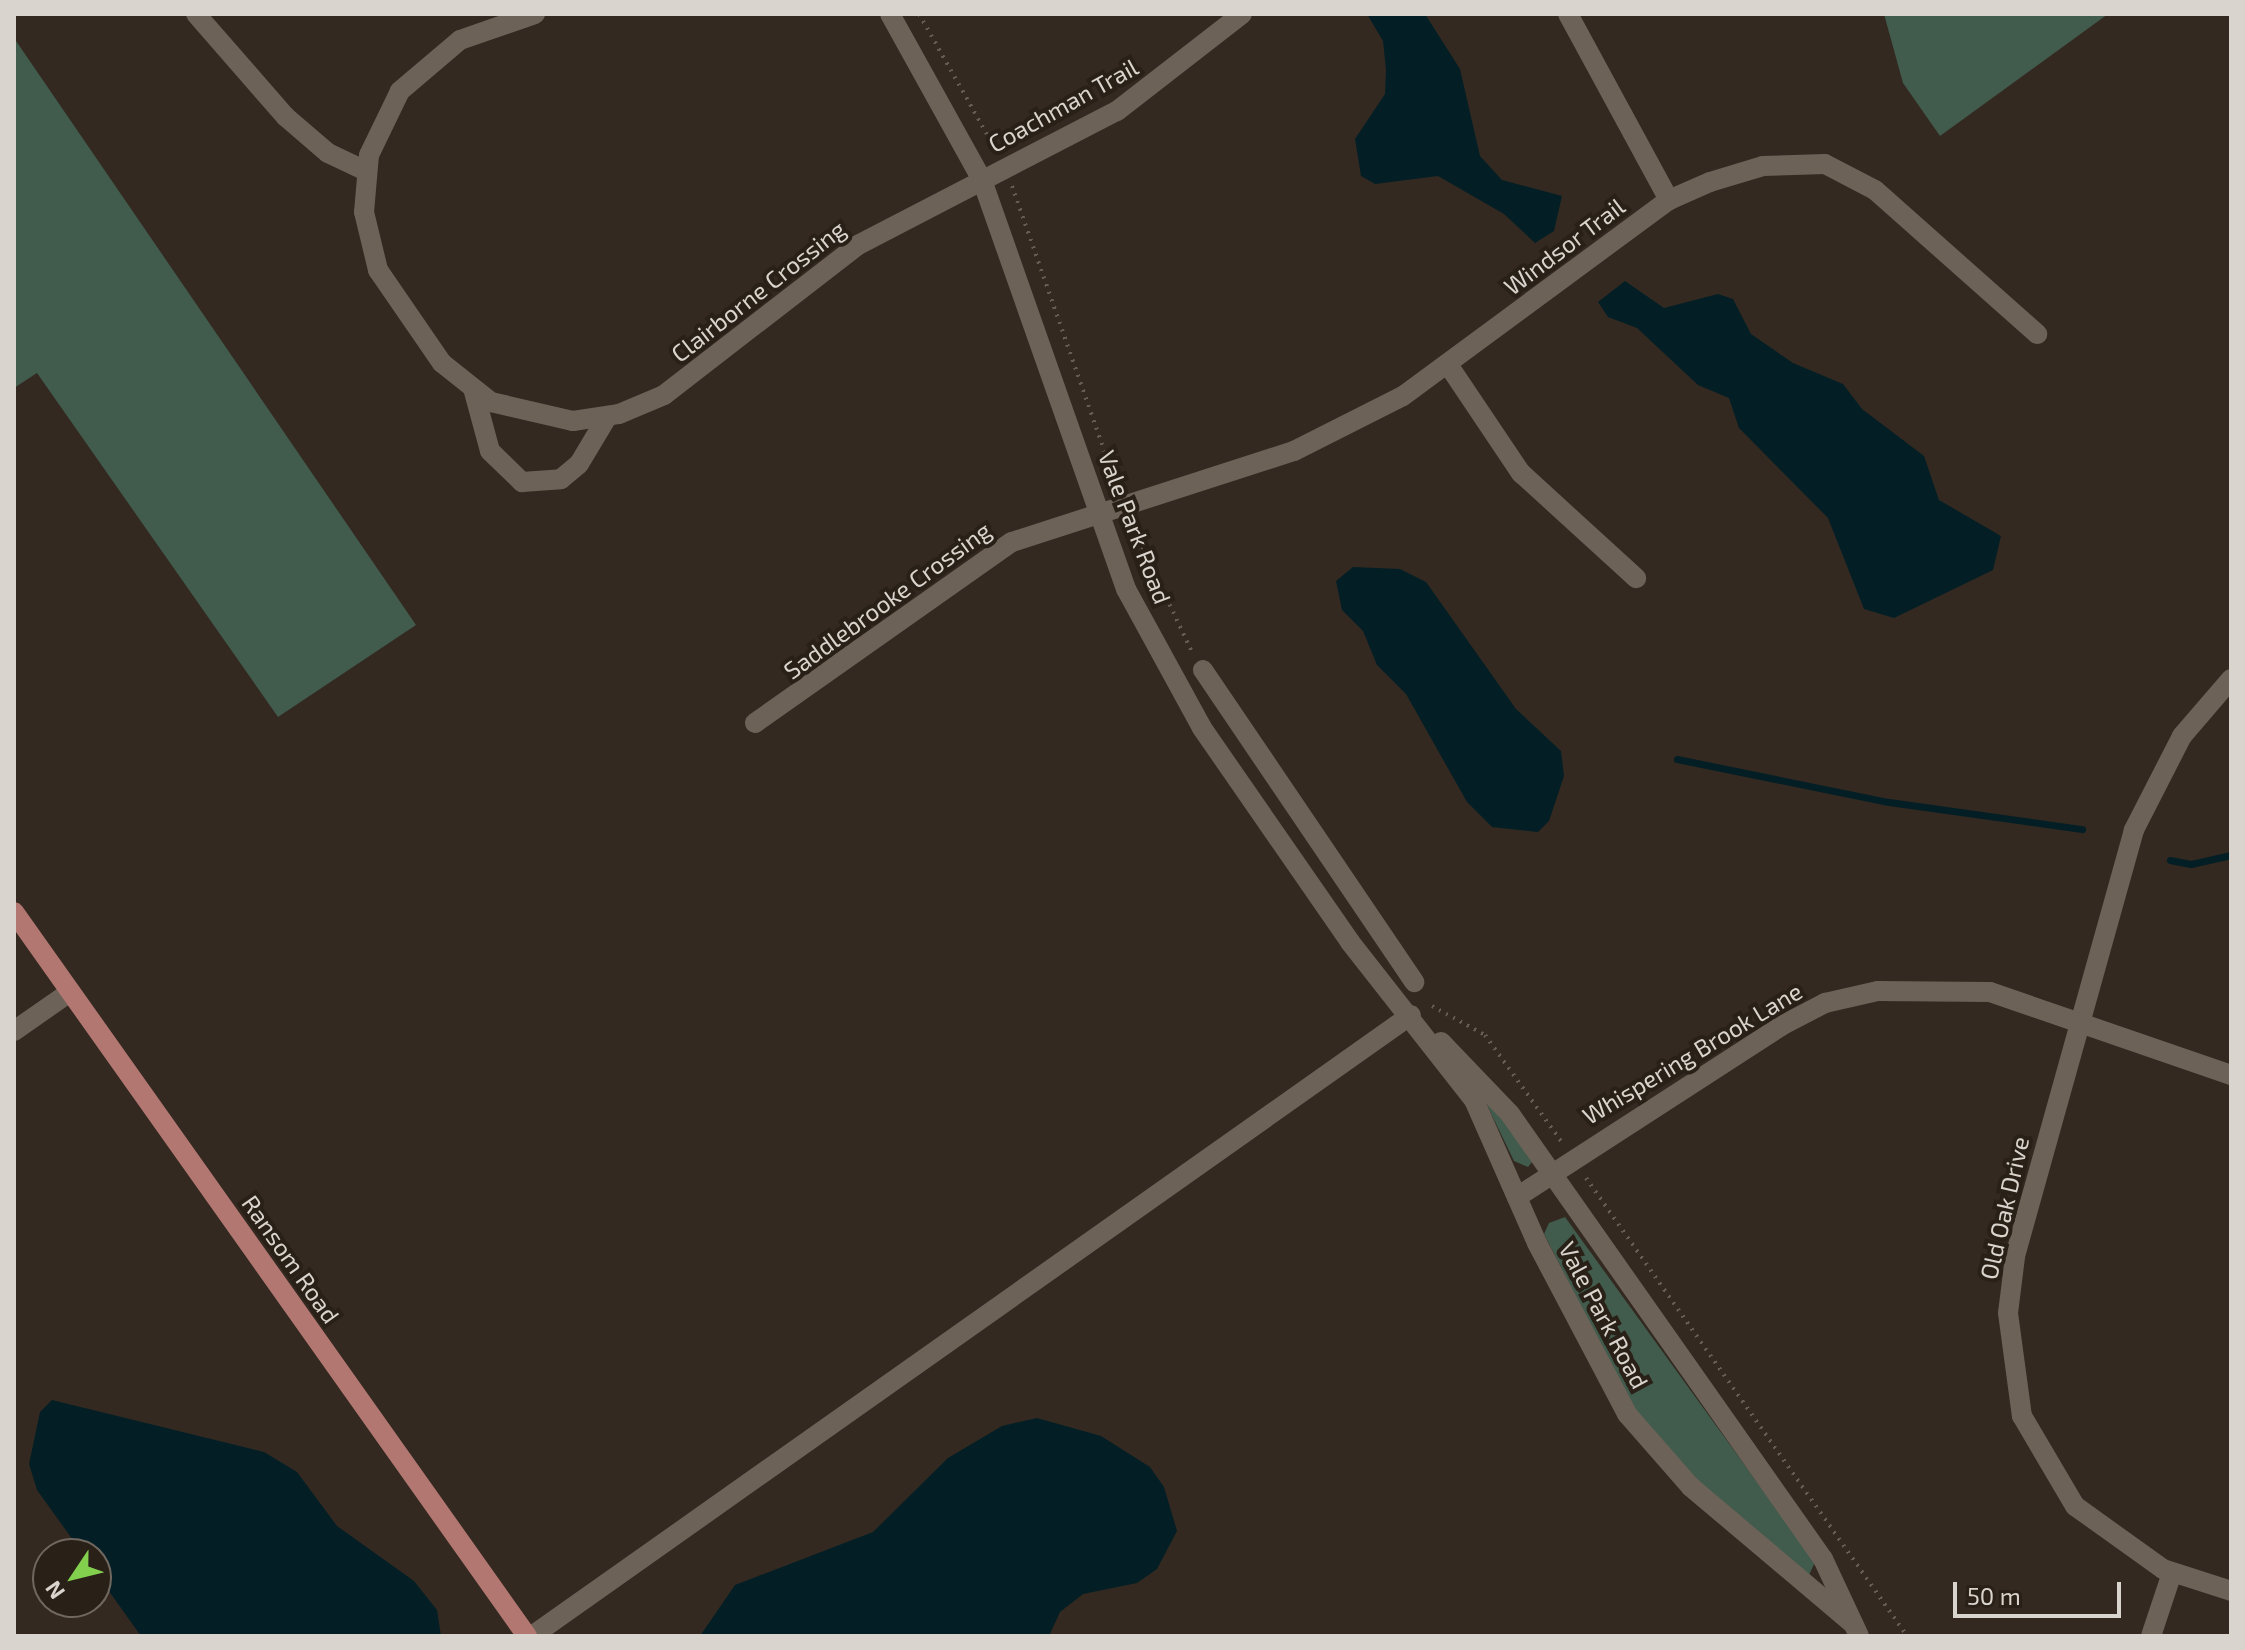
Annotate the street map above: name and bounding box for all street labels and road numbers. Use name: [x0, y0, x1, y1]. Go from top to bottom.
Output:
street label: Coachman Trail: [983, 52, 1143, 158]
street label: Windsor Trail: [1498, 191, 1630, 301]
street label: Clairborne Crossing: [665, 214, 851, 368]
street label: Vale Park Road: [1092, 446, 1178, 608]
street label: Saddlebrooke Crossing: [778, 515, 996, 685]
street label: Whispering Brook Lane: [1577, 976, 1807, 1130]
street label: Old Oak Drive: [1974, 1134, 2034, 1282]
street label: Ransom Road: [236, 1190, 346, 1328]
street label: Vale Park Road: [1553, 1237, 1655, 1393]

